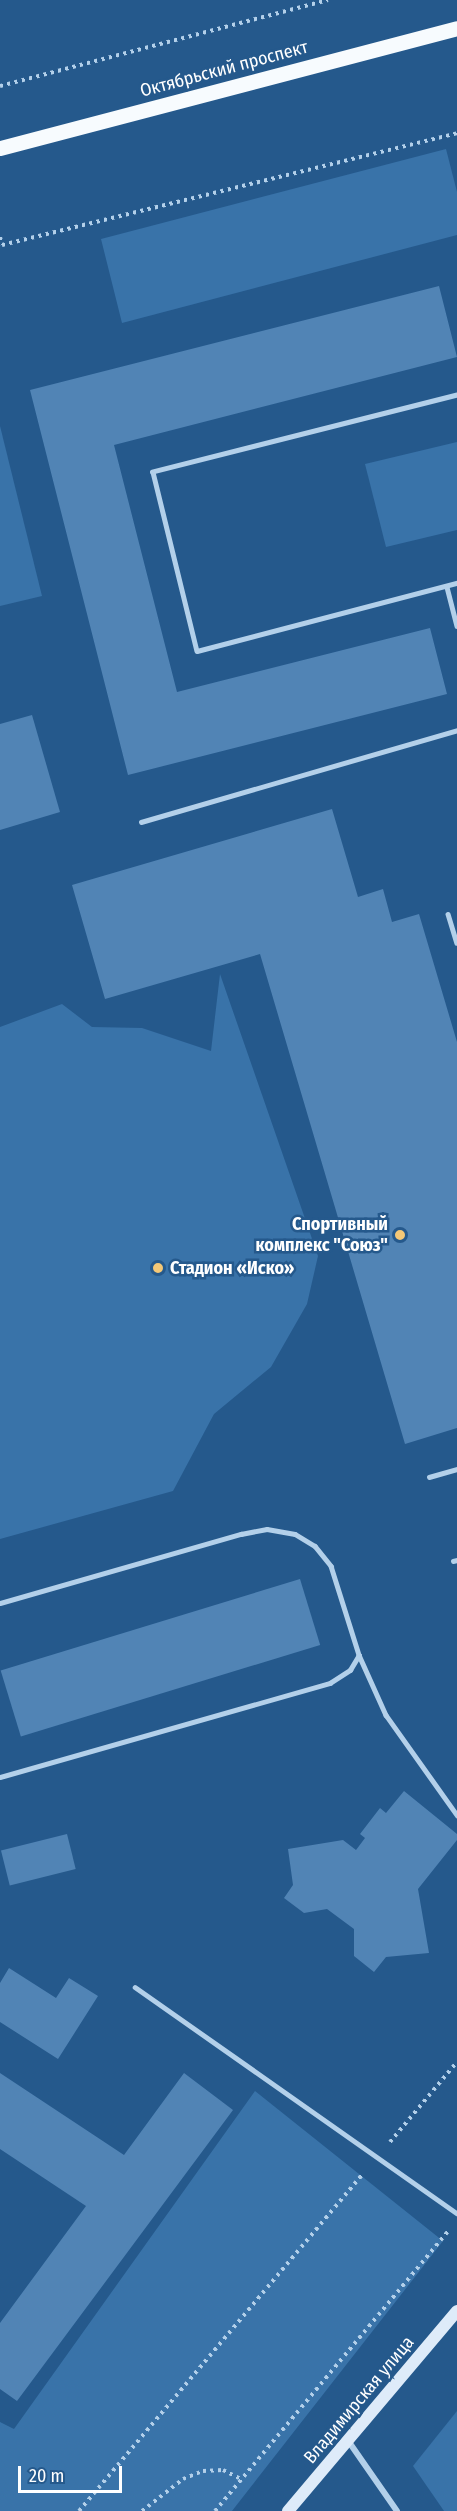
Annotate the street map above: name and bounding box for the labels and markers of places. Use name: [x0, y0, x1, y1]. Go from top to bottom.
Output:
place label: Спортивный комплекс "Союз": [256, 1214, 388, 1256]
marker: Спортивный комплекс "Союз": [393, 1228, 407, 1242]
place label: Стадион «Иско»: [170, 1257, 294, 1279]
marker: Стадион «Иско»: [151, 1261, 165, 1275]

